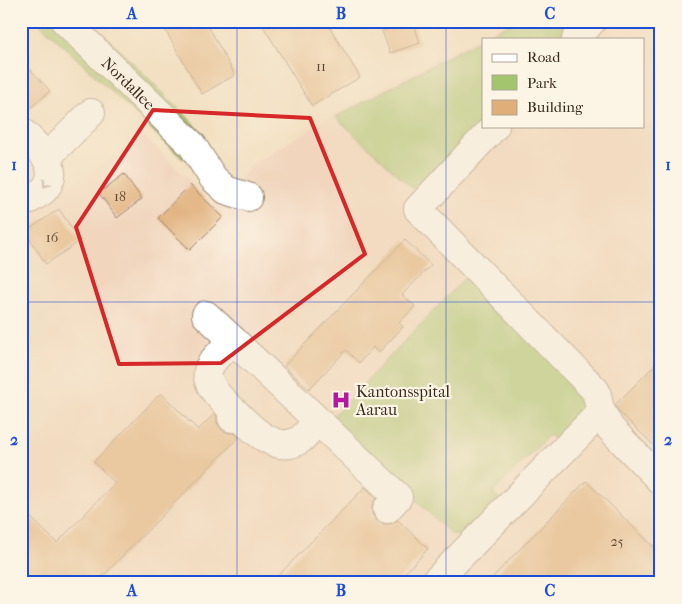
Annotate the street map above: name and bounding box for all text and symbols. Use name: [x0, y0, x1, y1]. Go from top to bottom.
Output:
text: A: [126, 4, 138, 23]
text: B: [336, 4, 346, 23]
text: C: [545, 4, 556, 23]
legend: [482, 38, 644, 128]
text: Road: [527, 48, 561, 66]
street label: Nordallee: [98, 53, 159, 114]
house number: 11: [316, 58, 326, 75]
text: Park: [527, 74, 557, 92]
text: Building: [527, 98, 584, 116]
text: 1: [11, 155, 17, 174]
text: 1: [665, 155, 671, 174]
one-way arrow: [43, 179, 53, 188]
house number: 18: [114, 188, 126, 205]
house number: 16: [46, 229, 59, 246]
place label: Kantonsspital Aarau: [355, 382, 451, 419]
hospital icon: Kantonsspital Aarau: [330, 389, 352, 411]
text: 2: [10, 430, 18, 449]
text: 2: [664, 430, 672, 449]
house number: 25: [610, 533, 624, 550]
text: A: [126, 581, 138, 600]
text: B: [336, 581, 346, 600]
text: C: [545, 581, 556, 600]

